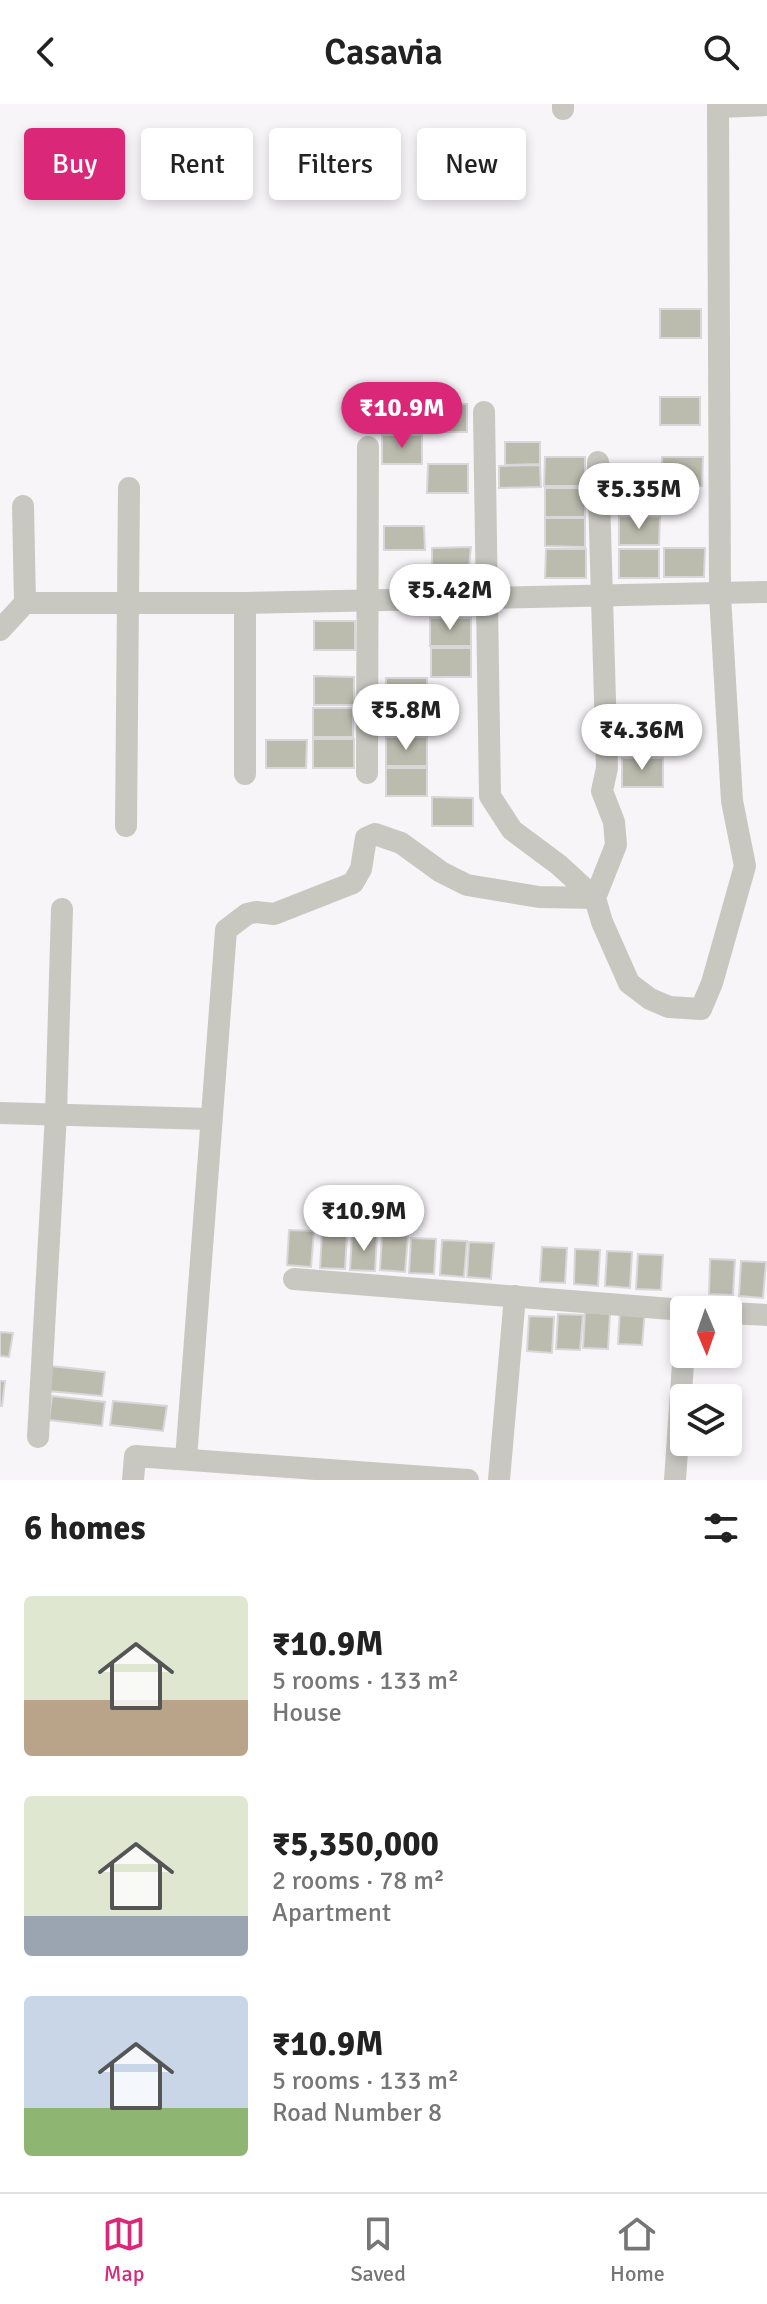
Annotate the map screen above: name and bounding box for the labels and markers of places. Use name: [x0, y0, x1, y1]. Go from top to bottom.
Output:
pin: ₹10.9M: [337, 382, 467, 450]
pin: ₹5.35M: [574, 463, 704, 531]
pin: ₹5.42M: [385, 564, 515, 632]
pin: ₹5.8M: [350, 684, 462, 752]
pin: ₹4.36M: [577, 704, 707, 772]
pin: ₹10.9M: [299, 1185, 429, 1253]

